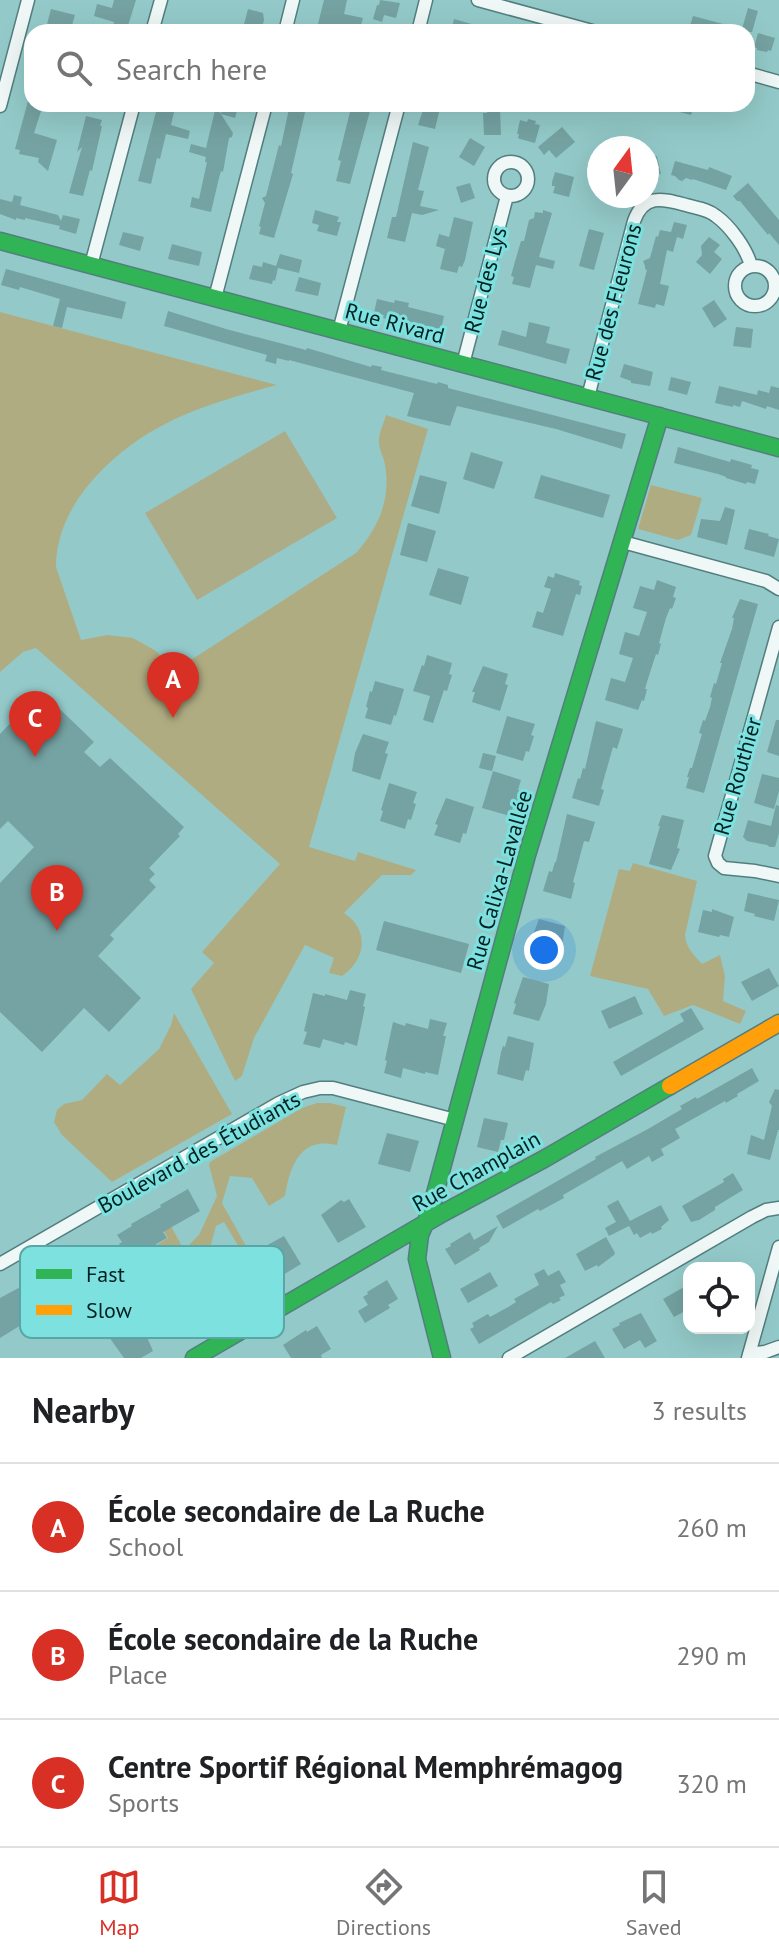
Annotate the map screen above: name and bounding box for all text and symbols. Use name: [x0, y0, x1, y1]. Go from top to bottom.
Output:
search box: [24, 24, 755, 112]
icon: search: [52, 46, 96, 90]
text: Search here: [116, 49, 267, 88]
north arrow: [587, 136, 659, 208]
street label: Rue des Fleurons: [579, 220, 647, 384]
street label: Rue des Lys: [457, 224, 513, 336]
street label: Rue Rivard: [342, 296, 448, 350]
pin: A: [147, 652, 199, 718]
pin: C: [9, 691, 61, 757]
street label: Rue Routhier: [707, 713, 767, 838]
street label: Rue Calixa-Lavallée: [460, 787, 538, 973]
pin: B: [31, 865, 83, 931]
your location: [524, 930, 564, 970]
street label: Boulevard des Étudiants: [93, 1085, 305, 1219]
street label: Rue Champlain: [407, 1124, 545, 1218]
legend: [20, 1246, 284, 1338]
text: Fast: [86, 1260, 126, 1288]
map controls: [683, 1262, 755, 1334]
button: locate: [683, 1262, 755, 1334]
text: Slow: [86, 1296, 132, 1324]
text: Nearby: [32, 1388, 134, 1432]
text: 3 results: [652, 1394, 747, 1427]
text: École secondaire de La Ruche: [108, 1491, 485, 1530]
text: A: [50, 1511, 66, 1544]
text: 260 m: [676, 1511, 747, 1544]
text: School: [108, 1530, 183, 1563]
text: École secondaire de la Ruche: [108, 1619, 478, 1658]
text: B: [50, 1639, 66, 1672]
text: 290 m: [676, 1639, 747, 1672]
text: Place: [108, 1658, 167, 1691]
text: Centre Sportif Régional Memphrémagog: [108, 1747, 623, 1786]
text: C: [51, 1767, 65, 1800]
text: 320 m: [676, 1767, 747, 1800]
text: Sports: [108, 1786, 179, 1819]
tab: Map: [97, 1865, 141, 1941]
tab: Directions: [336, 1865, 431, 1941]
tab: Saved: [626, 1865, 682, 1941]

